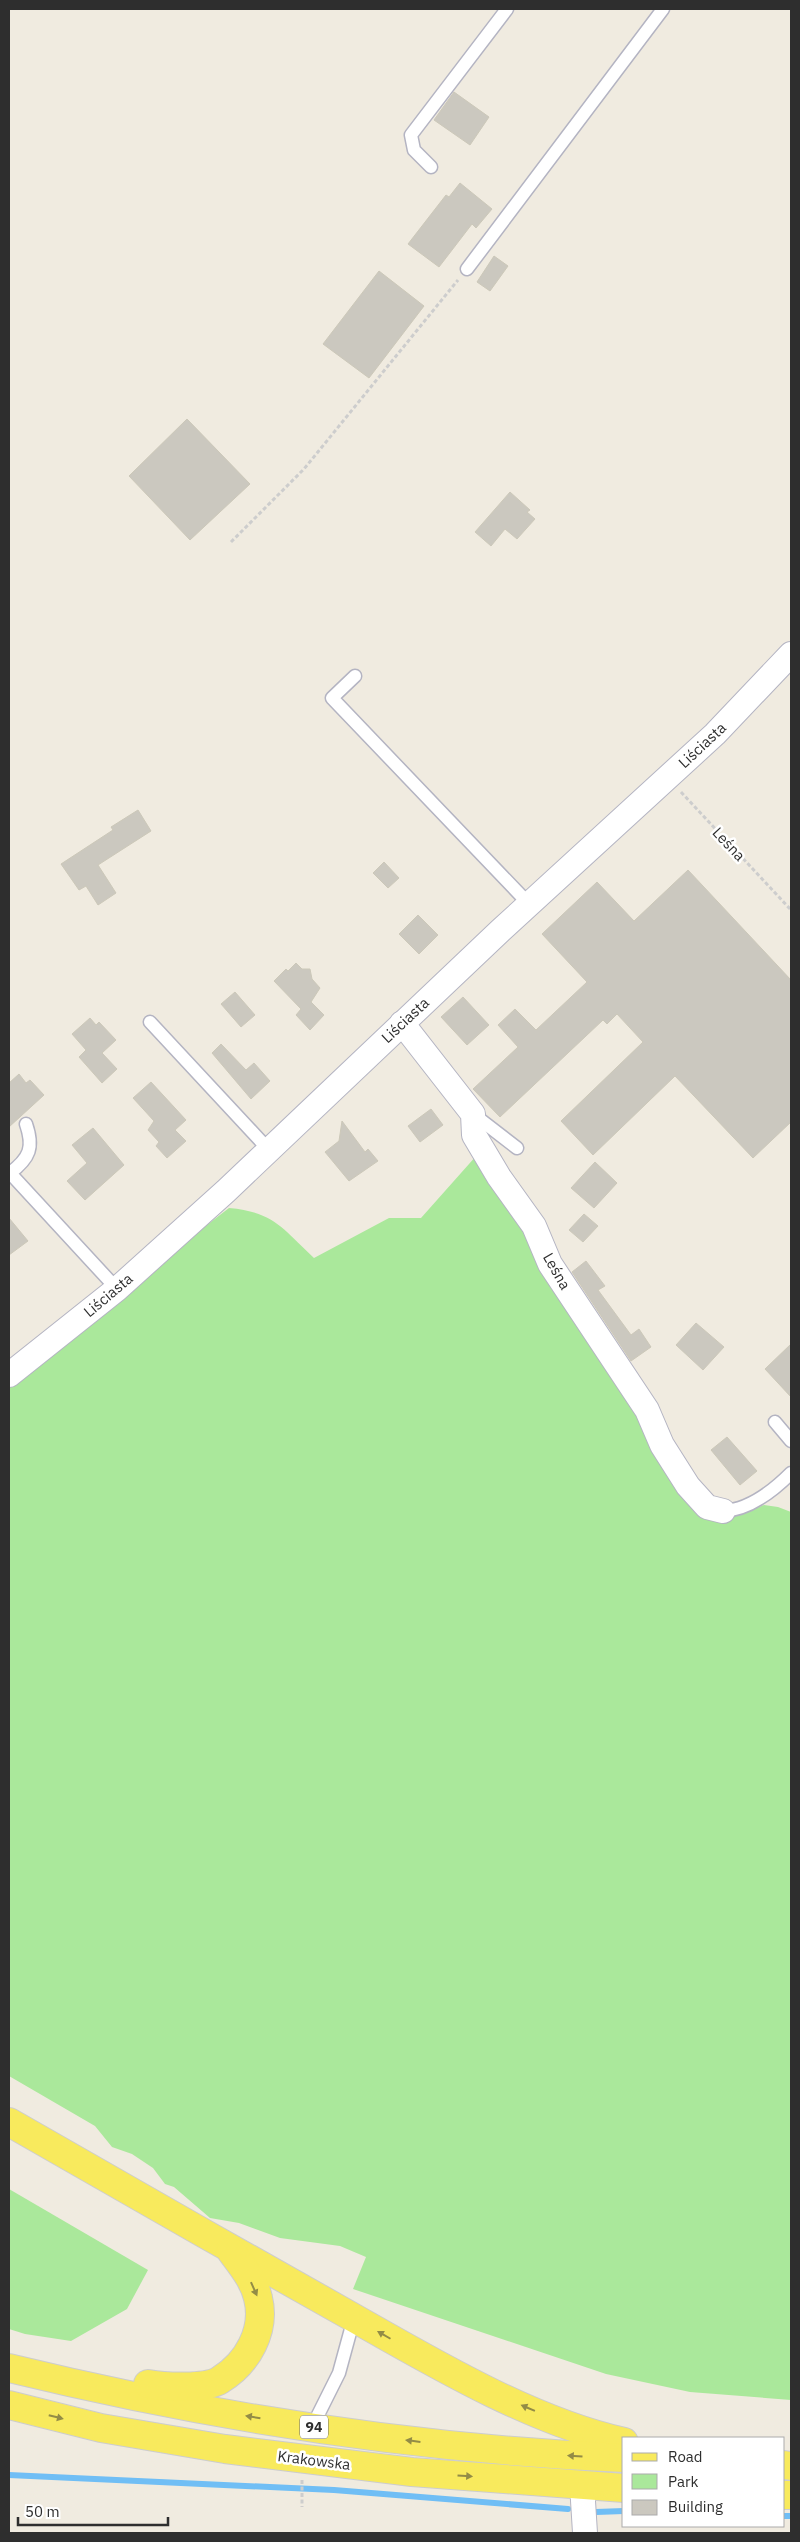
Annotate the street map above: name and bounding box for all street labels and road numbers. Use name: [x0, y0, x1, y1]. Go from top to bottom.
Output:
street label: Liściasta: [674, 718, 730, 772]
street label: Leśna: [709, 823, 749, 865]
street label: Liściasta: [377, 993, 433, 1047]
street label: Leśna: [539, 1249, 575, 1293]
street label: Liściasta: [80, 1269, 136, 1321]
road number: 94: [300, 2416, 328, 2438]
street label: Krakowska: [276, 2446, 352, 2474]

